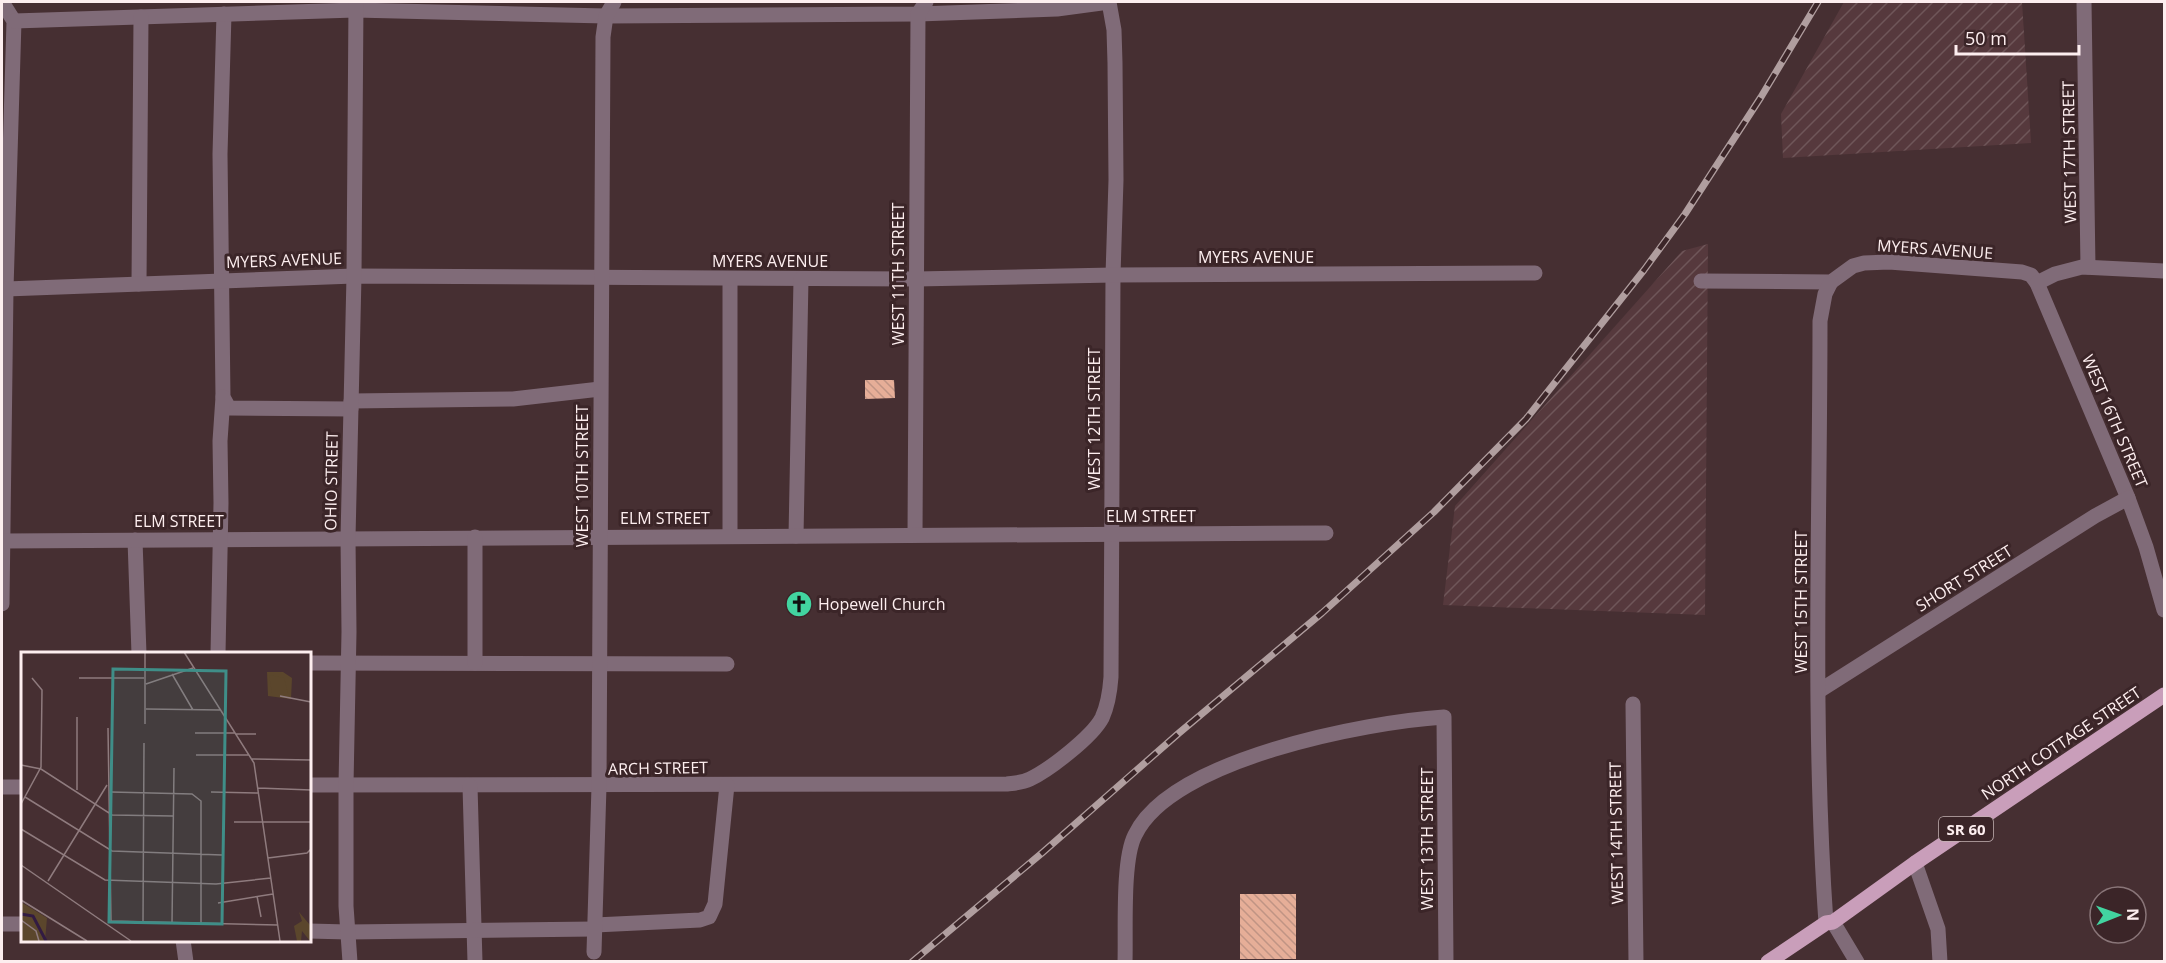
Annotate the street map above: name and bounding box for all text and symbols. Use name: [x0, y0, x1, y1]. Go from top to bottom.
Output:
scale bar: [1956, 18, 2079, 56]
text: 50 m: [1965, 26, 2007, 50]
street label: WEST 17TH STREET: [2057, 80, 2081, 223]
street label: WEST 11TH STREET: [887, 203, 909, 345]
street label: MYERS AVENUE: [1876, 234, 1994, 264]
street label: MYERS AVENUE: [1198, 246, 1314, 268]
street label: MYERS AVENUE: [226, 247, 342, 273]
street label: MYERS AVENUE: [712, 250, 828, 272]
street label: WEST 12TH STREET: [1083, 348, 1105, 490]
street label: WEST 16TH STREET: [2077, 351, 2153, 491]
street label: WEST 10TH STREET: [571, 405, 593, 547]
street label: OHIO STREET: [319, 431, 343, 531]
street label: ELM STREET: [1106, 505, 1196, 527]
street label: ELM STREET: [620, 507, 710, 529]
street label: ELM STREET: [134, 510, 224, 532]
street label: WEST 15TH STREET: [1790, 531, 1812, 673]
street label: SHORT STREET: [1912, 539, 2017, 616]
church icon: Hopewell Church: [784, 589, 814, 619]
place label: Hopewell Church: [818, 593, 946, 615]
inset map: [21, 652, 310, 942]
street label: NORTH COTTAGE STREET: [1977, 681, 2145, 805]
street label: ARCH STREET: [608, 756, 708, 780]
street label: WEST 14TH STREET: [1604, 761, 1628, 904]
street label: WEST 13TH STREET: [1416, 768, 1438, 910]
road number: SR 60: [1939, 817, 1993, 841]
north arrow: [2088, 885, 2148, 945]
text: N: [2122, 908, 2144, 921]

